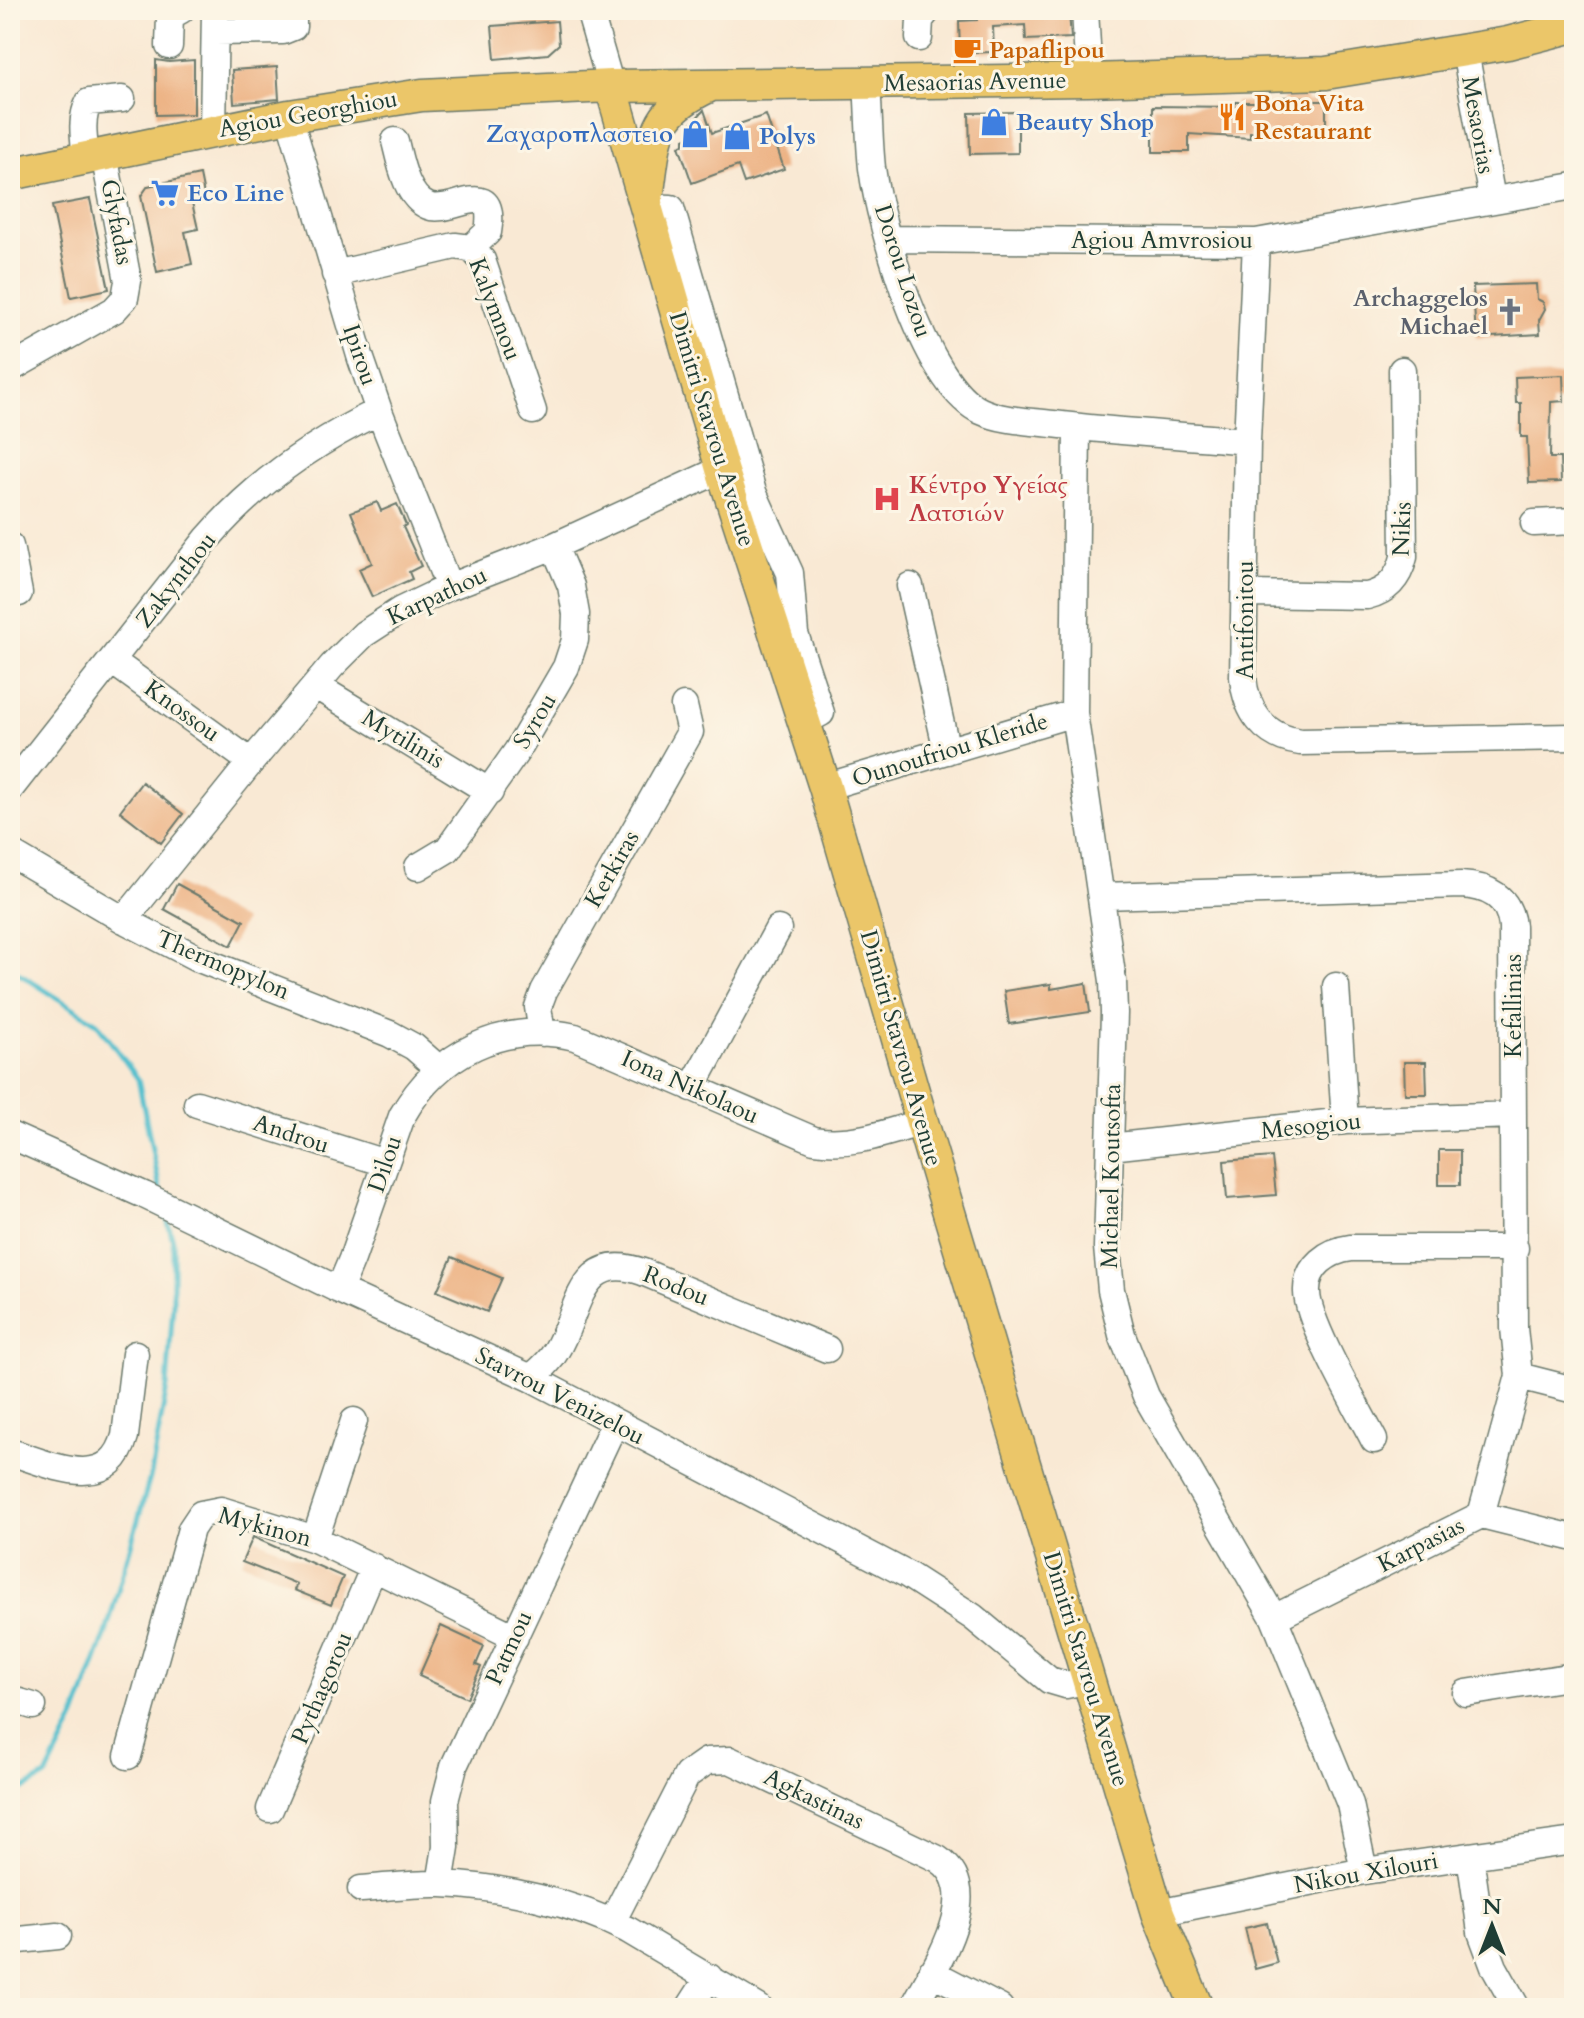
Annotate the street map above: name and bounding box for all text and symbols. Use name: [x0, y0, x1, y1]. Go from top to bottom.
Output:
place label: Papaflipou: [989, 34, 1105, 67]
cafe icon: Papaflipou: [952, 35, 982, 65]
street label: Mesaorias Avenue: [883, 64, 1067, 100]
street label: Mesaorias: [1453, 73, 1503, 177]
street label: Agiou Georghiou: [216, 82, 400, 146]
place label: Bona Vita Restaurant: [1254, 87, 1372, 148]
restaurant icon: Bona Vita Restaurant: [1217, 102, 1247, 132]
place label: Beauty Shop: [1016, 106, 1154, 139]
shop icon: Beauty Shop: [979, 107, 1009, 137]
place label: Ζαχαροπλαστειο: [486, 118, 673, 151]
shop icon: Ζαχαροπλαστειο: [680, 119, 710, 149]
place label: Polys: [759, 120, 816, 153]
shop icon: Polys: [722, 121, 752, 151]
street label: Glyfadas: [93, 176, 141, 268]
place label: Eco Line: [187, 177, 285, 210]
supermarket icon: Eco Line: [150, 178, 180, 208]
street label: Dorou Lozou: [866, 200, 940, 342]
street label: Agiou Amvrosiou: [1071, 224, 1253, 257]
street label: Kalymnou: [460, 253, 530, 365]
place label: Archaggelos Michael: [1353, 282, 1488, 343]
church icon: Archaggelos Michael: [1495, 297, 1525, 327]
street label: Dimitri Stavrou Avenue: [661, 307, 763, 551]
street label: Ipirou: [334, 320, 386, 390]
place label: Κέντρο Υγείας Λατσιών: [909, 469, 1068, 530]
hospital icon: Κέντρο Υγείας Λατσιών: [872, 484, 902, 514]
street label: Nikis: [1385, 501, 1419, 557]
street label: Zakynthou: [128, 525, 224, 635]
street label: Karpathou: [382, 558, 492, 634]
street label: Antifonitou: [1229, 560, 1262, 680]
street label: Knossou: [137, 672, 227, 750]
street label: Syrou: [506, 687, 564, 755]
street label: Mytilinis: [356, 701, 450, 777]
street label: Ounoufriou Kleride: [848, 705, 1052, 795]
street label: Kerkiras: [577, 824, 647, 914]
street label: Thermopylon: [151, 922, 295, 1008]
street label: Dimitri Stavrou Avenue: [851, 926, 951, 1170]
street label: Kefallinias: [1497, 954, 1530, 1058]
street label: Iona Nikolaou: [616, 1042, 764, 1132]
street label: Michael Koutsofta: [1093, 1083, 1129, 1269]
street label: Mesogiou: [1259, 1104, 1363, 1148]
street label: Androu: [249, 1106, 333, 1162]
street label: Dilou: [360, 1131, 410, 1197]
street label: Rodou: [638, 1258, 714, 1314]
street label: Stavrou Venizelou: [470, 1339, 650, 1453]
street label: Mykinon: [215, 1499, 316, 1555]
street label: Karpasias: [1372, 1509, 1470, 1581]
street label: Dimitri Stavrou Avenue: [1035, 1547, 1137, 1791]
street label: Patmou: [477, 1605, 541, 1691]
street label: Pythagorou: [283, 1627, 361, 1749]
street label: Agkastinas: [758, 1760, 870, 1838]
street label: Nikou Xilouri: [1291, 1844, 1441, 1902]
north arrow: [1452, 1886, 1532, 1966]
text: N: [1482, 1892, 1502, 1922]

